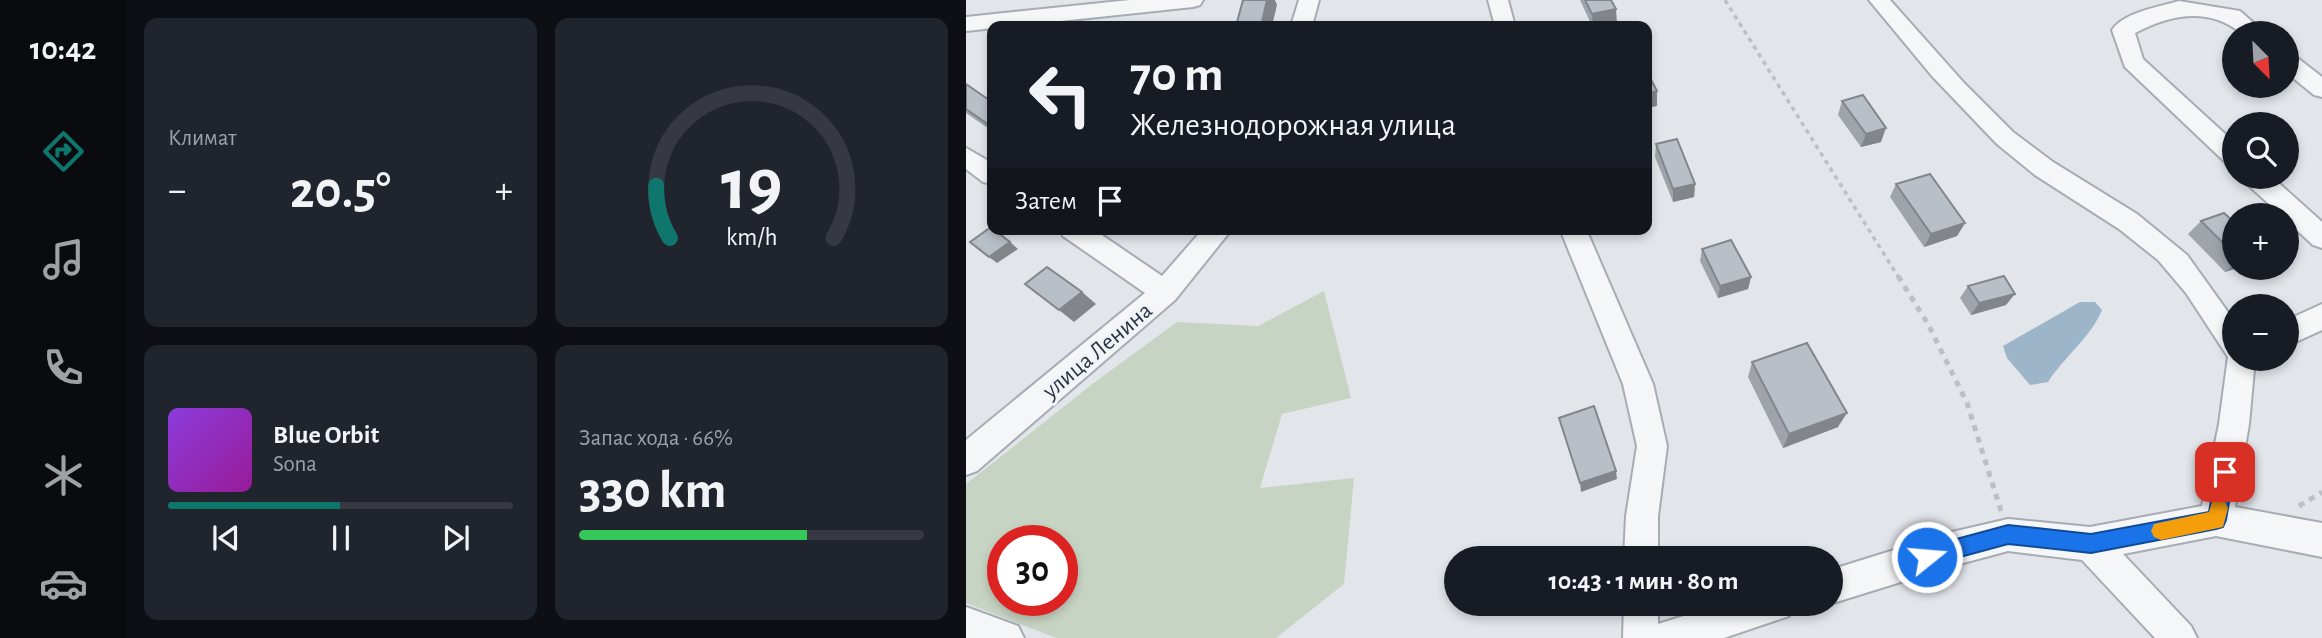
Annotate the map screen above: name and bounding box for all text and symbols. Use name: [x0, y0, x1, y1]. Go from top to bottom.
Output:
north arrow: [2222, 21, 2300, 98]
map controls: [2222, 21, 2299, 371]
text: 10:42: [30, 33, 96, 65]
icon: left: [1015, 49, 1106, 140]
text: 70 m: [1130, 51, 1224, 100]
text: Железнодорожная улица: [1130, 109, 1456, 141]
button: search: [2222, 112, 2299, 189]
icon: directions: [39, 127, 88, 176]
text: Климат: [168, 127, 237, 150]
text: 19: [721, 151, 782, 224]
text: 20.5°: [290, 165, 391, 217]
text: −: [168, 172, 186, 210]
text: +: [495, 172, 513, 210]
icon: arrive: [1091, 182, 1129, 220]
text: Затем: [1015, 188, 1077, 214]
button: +: [2222, 203, 2299, 280]
text: km/h: [726, 225, 777, 250]
icon: music: [39, 235, 88, 284]
button: −: [2222, 294, 2299, 371]
street label: улица Ленина: [1038, 298, 1157, 404]
icon: phone: [39, 343, 88, 392]
text: Blue Orbit: [273, 422, 379, 448]
text: Запас хода · 66%: [579, 427, 733, 450]
pin: [2195, 442, 2255, 502]
icon: climate: [39, 451, 88, 500]
text: Sona: [273, 453, 317, 476]
icon: arrive: [2206, 453, 2244, 491]
text: 330 km: [579, 465, 726, 517]
icon: previous: [207, 519, 245, 557]
icon: pause: [322, 519, 360, 557]
icon: next: [437, 519, 475, 557]
position arrow: [1890, 520, 1964, 594]
speed limit sign: 30: [987, 525, 1078, 616]
icon: car: [39, 559, 88, 608]
text: 10:43 · 1 мин · 80 m: [1548, 568, 1739, 594]

